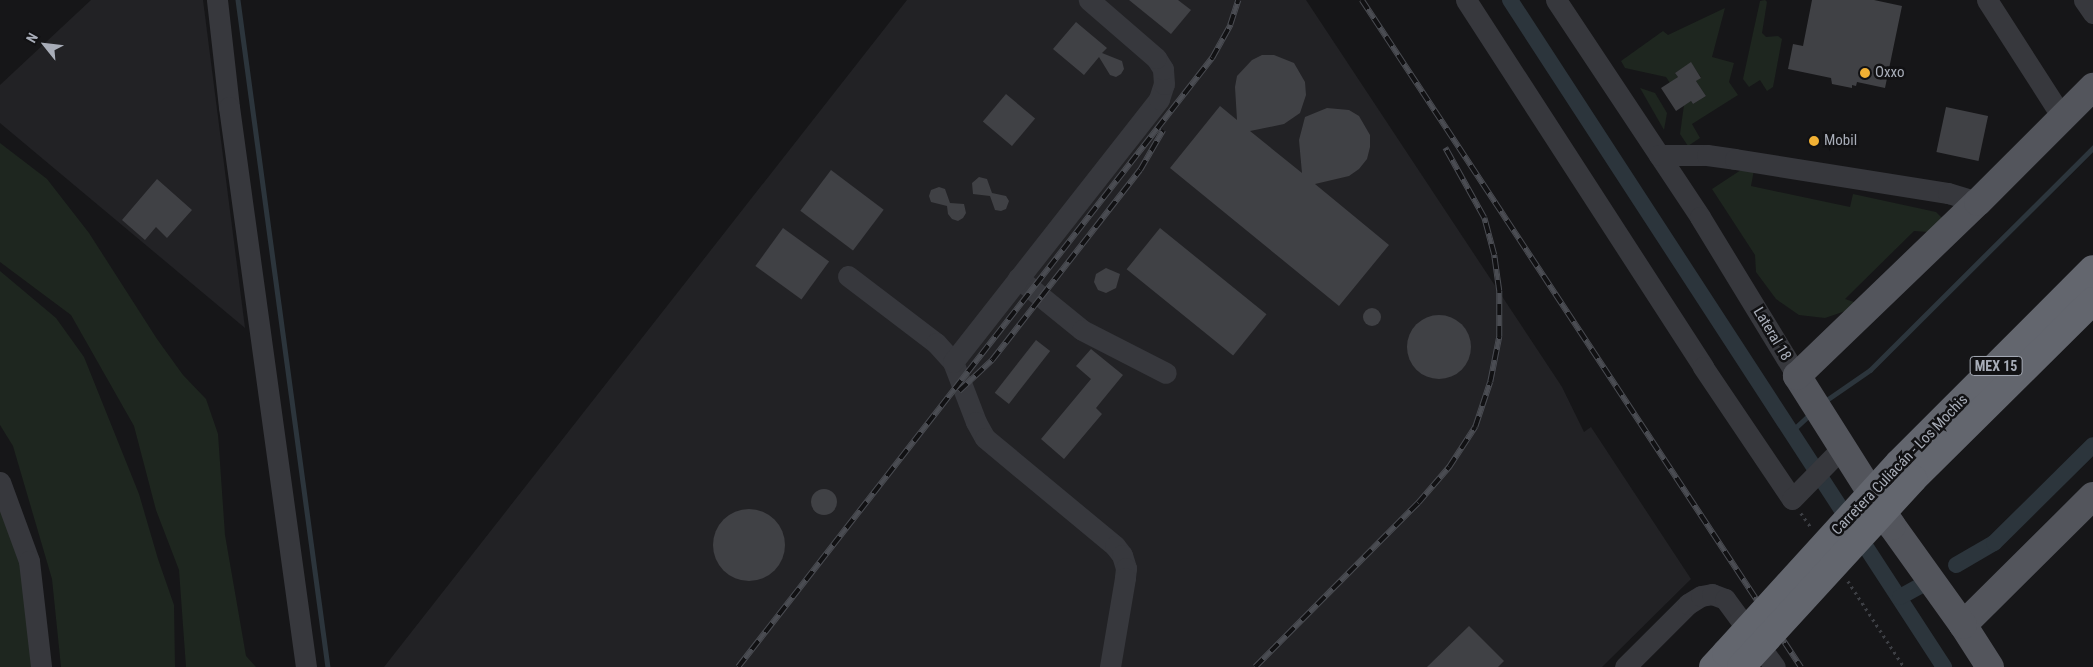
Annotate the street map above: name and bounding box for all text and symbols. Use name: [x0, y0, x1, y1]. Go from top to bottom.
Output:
north arrow: [20, 20, 70, 70]
text: N: [23, 30, 41, 45]
place label: Oxxo: [1875, 64, 1905, 82]
marker: Oxxo: [1859, 67, 1871, 79]
place label: Mobil: [1824, 132, 1857, 150]
marker: Mobil: [1808, 135, 1820, 147]
street label: Lateral 18: [1749, 304, 1795, 364]
road number: MEX 15: [1968, 354, 2024, 378]
street label: Carretera Culiacán - Los Mochis: [1828, 391, 1972, 539]

